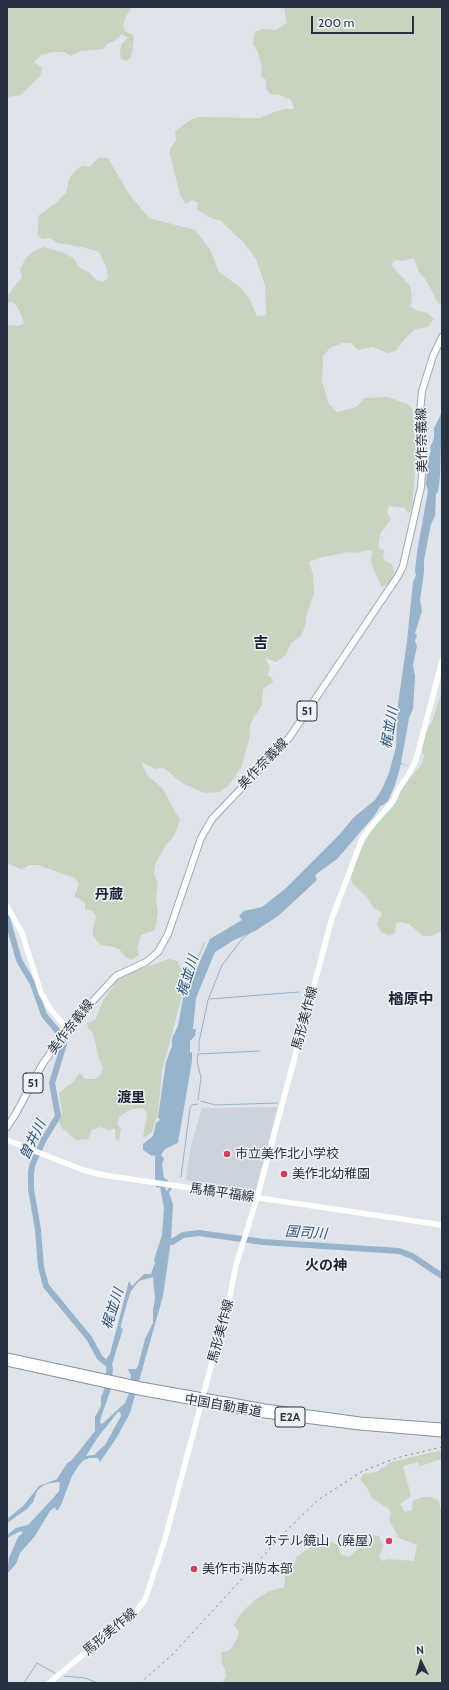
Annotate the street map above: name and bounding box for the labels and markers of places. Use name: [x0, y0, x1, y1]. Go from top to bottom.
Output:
place label: 市立美作北小学校: [235, 1146, 339, 1162]
marker: 市立美作北小学校: [222, 1149, 232, 1159]
place label: 美作北幼稚園: [292, 1166, 370, 1182]
marker: 美作北幼稚園: [279, 1169, 289, 1179]
place label: ホテル鏡山（廃屋）: [264, 1533, 381, 1549]
marker: ホテル鏡山（廃屋）: [384, 1536, 394, 1546]
place label: 美作市消防本部: [202, 1561, 293, 1577]
marker: 美作市消防本部: [189, 1564, 199, 1574]

